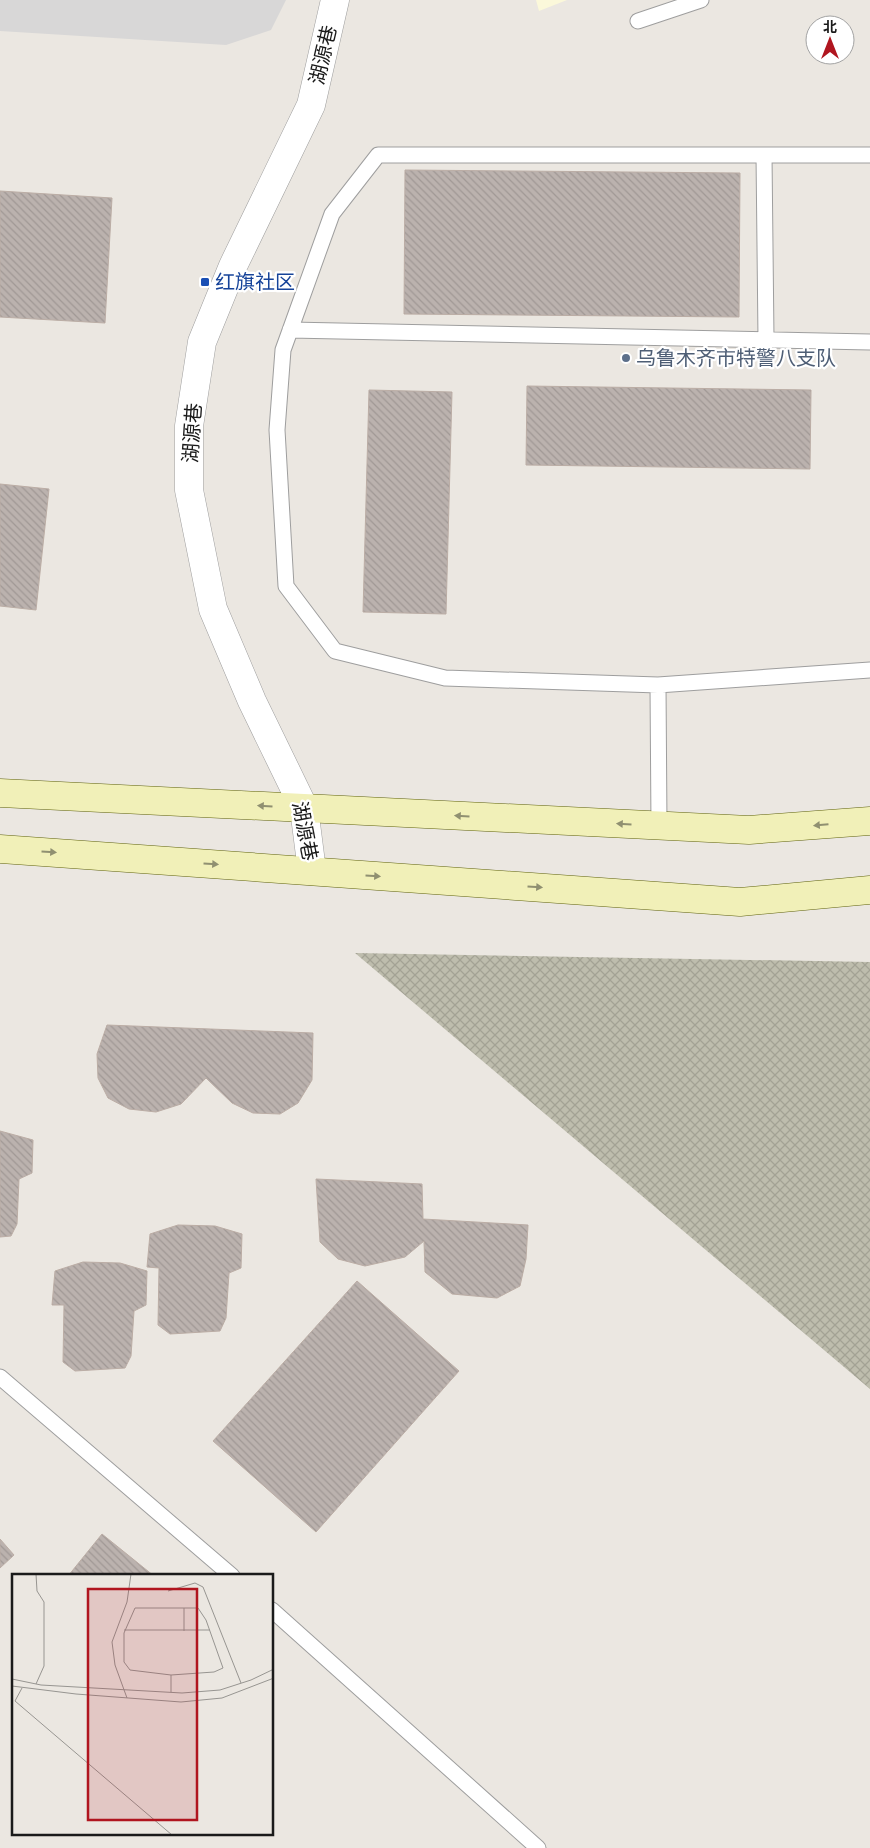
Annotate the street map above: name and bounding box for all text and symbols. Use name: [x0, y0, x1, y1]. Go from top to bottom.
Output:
north arrow: [805, 15, 855, 65]
text: 北: [823, 17, 837, 37]
street label: 湖源巷: [303, 23, 344, 88]
place label: 红旗社区: [215, 268, 295, 297]
marker: 红旗社区: [199, 276, 211, 288]
place label: 乌鲁木齐市特警八支队: [636, 344, 836, 373]
marker: 乌鲁木齐市特警八支队: [620, 352, 632, 364]
street label: 湖源巷: [176, 402, 209, 464]
street label: 湖源巷: [285, 799, 324, 863]
one-way arrow: [256, 802, 272, 810]
one-way arrow: [454, 812, 470, 820]
one-way arrow: [616, 820, 632, 828]
one-way arrow: [813, 821, 829, 829]
one-way arrow: [41, 849, 57, 857]
one-way arrow: [203, 860, 219, 868]
one-way arrow: [365, 872, 381, 880]
one-way arrow: [527, 884, 543, 892]
inset map: [12, 1574, 274, 1836]

